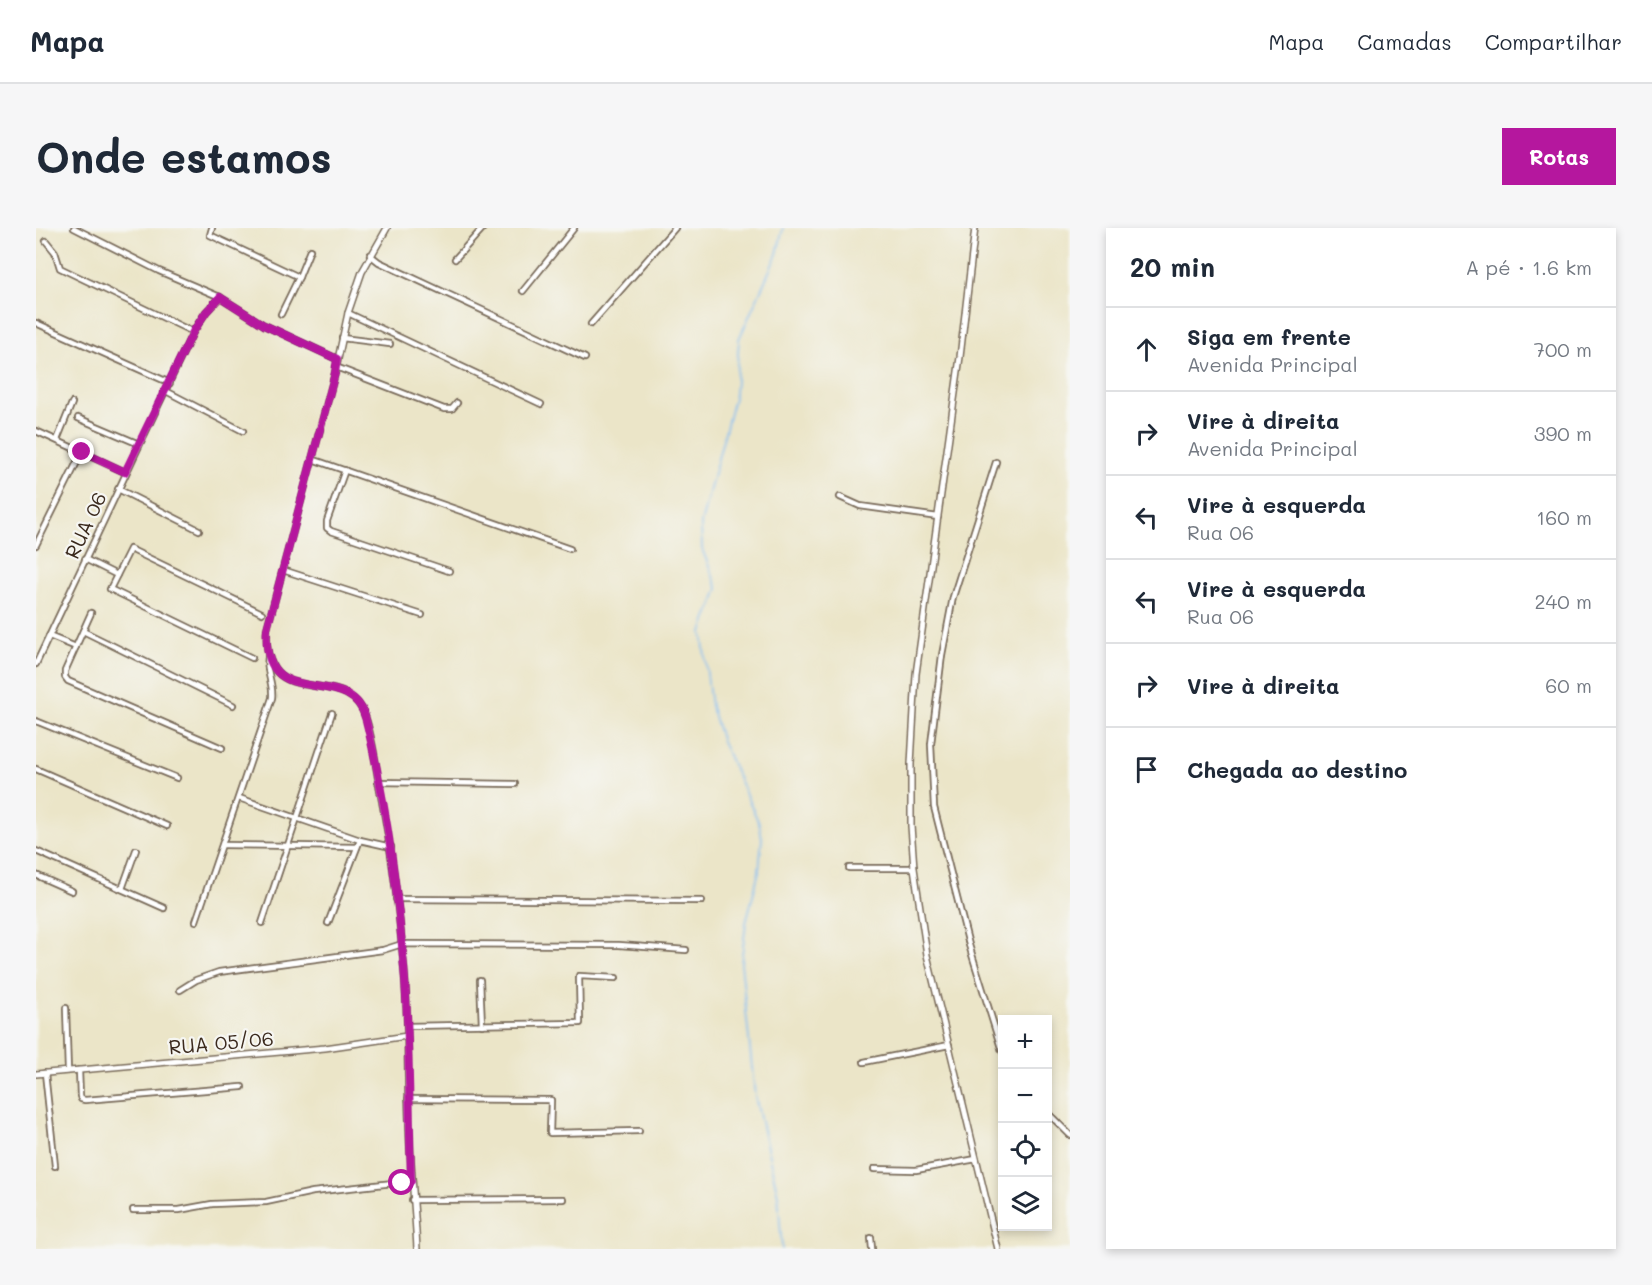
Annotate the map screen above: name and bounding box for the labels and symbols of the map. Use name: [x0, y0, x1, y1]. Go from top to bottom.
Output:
route end: [68, 438, 94, 464]
street label: RUA 06: [58, 487, 112, 563]
street label: RUA 05/06: [167, 1024, 275, 1060]
route start: [388, 1169, 414, 1195]

